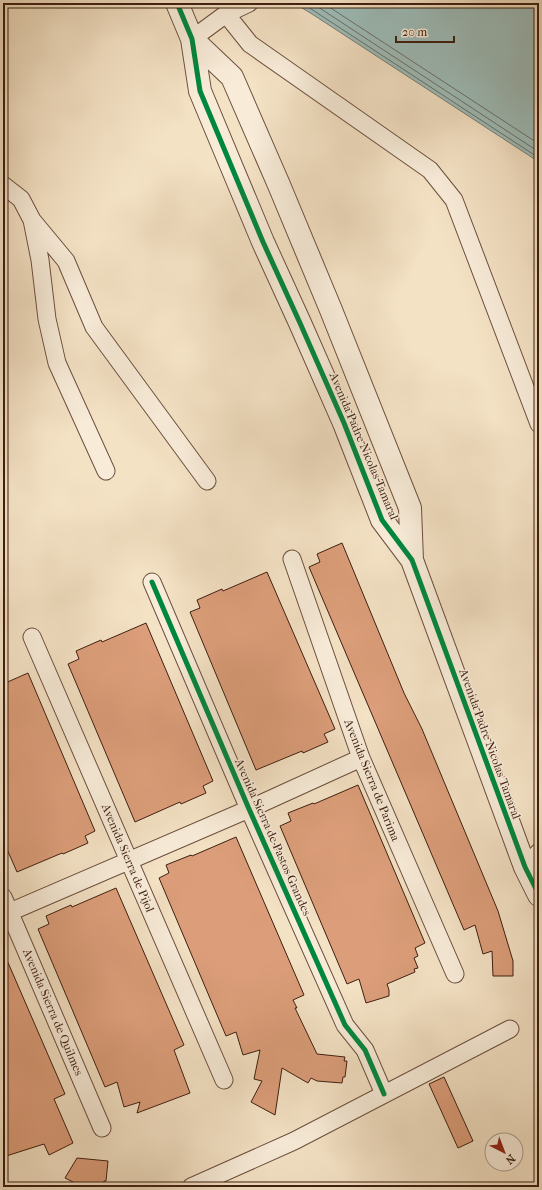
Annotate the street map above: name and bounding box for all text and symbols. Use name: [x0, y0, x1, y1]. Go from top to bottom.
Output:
scale bar: [396, 18, 454, 44]
text: 20 m: [402, 25, 427, 39]
street label: Avenida Padre Nicolas Tamaral: [326, 369, 402, 522]
street label: Avenida Padre Nicolas Tamaral: [456, 666, 524, 822]
street label: Avenida Sierra de Parima: [341, 716, 403, 843]
street label: Avenida Sierra de Pastos Grandes: [231, 755, 314, 918]
street label: Avenida Sierra de Pijol: [98, 801, 157, 915]
street label: Avenida Sierra de Quilmes: [20, 946, 86, 1078]
north arrow: [484, 1132, 524, 1172]
text: N: [502, 1151, 518, 1167]

